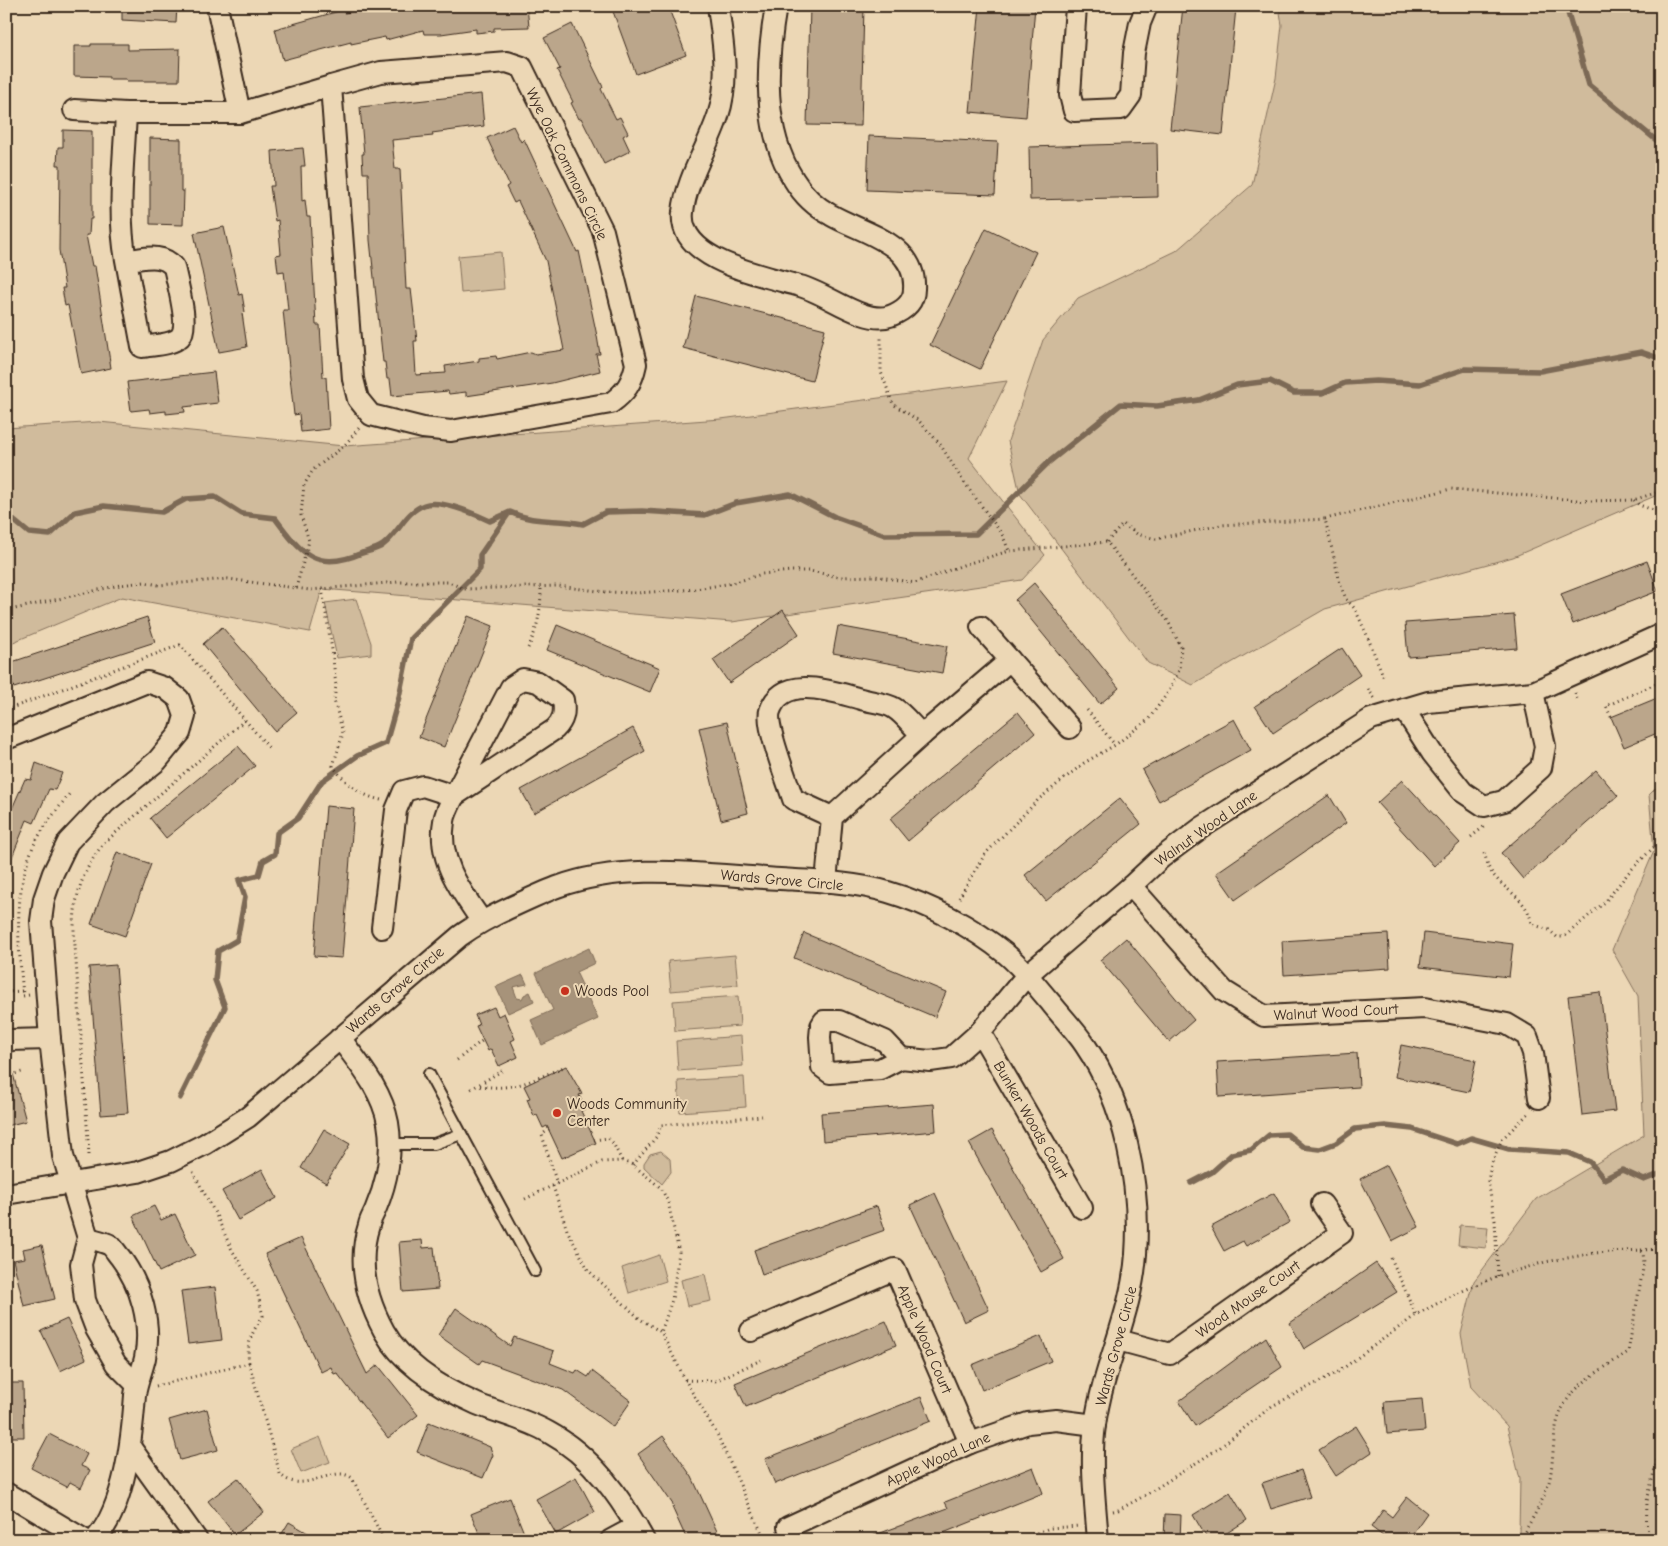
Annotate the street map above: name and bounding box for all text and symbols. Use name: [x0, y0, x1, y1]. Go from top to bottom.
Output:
street label: Wye Oak Commons Circle: [522, 85, 612, 244]
street label: Walnut Wood Lane: [1152, 786, 1261, 870]
street label: Wards Grove Circle: [720, 866, 845, 894]
street label: Wards Grove Circle: [343, 942, 448, 1037]
place label: Woods Pool: [575, 982, 649, 1000]
marker: Woods Pool: [559, 985, 571, 997]
street label: Walnut Wood Court: [1273, 1000, 1399, 1024]
street label: Bunker Woods Court: [990, 1058, 1072, 1183]
place label: Woods Community Center: [567, 1095, 687, 1130]
marker: Woods Community Center: [551, 1107, 563, 1119]
street label: Wood Mouse Court: [1192, 1256, 1304, 1342]
street label: Apple Wood Court: [894, 1282, 956, 1397]
street label: Wards Grove Circle: [1091, 1284, 1141, 1408]
street label: Apple Wood Lane: [883, 1428, 993, 1490]

